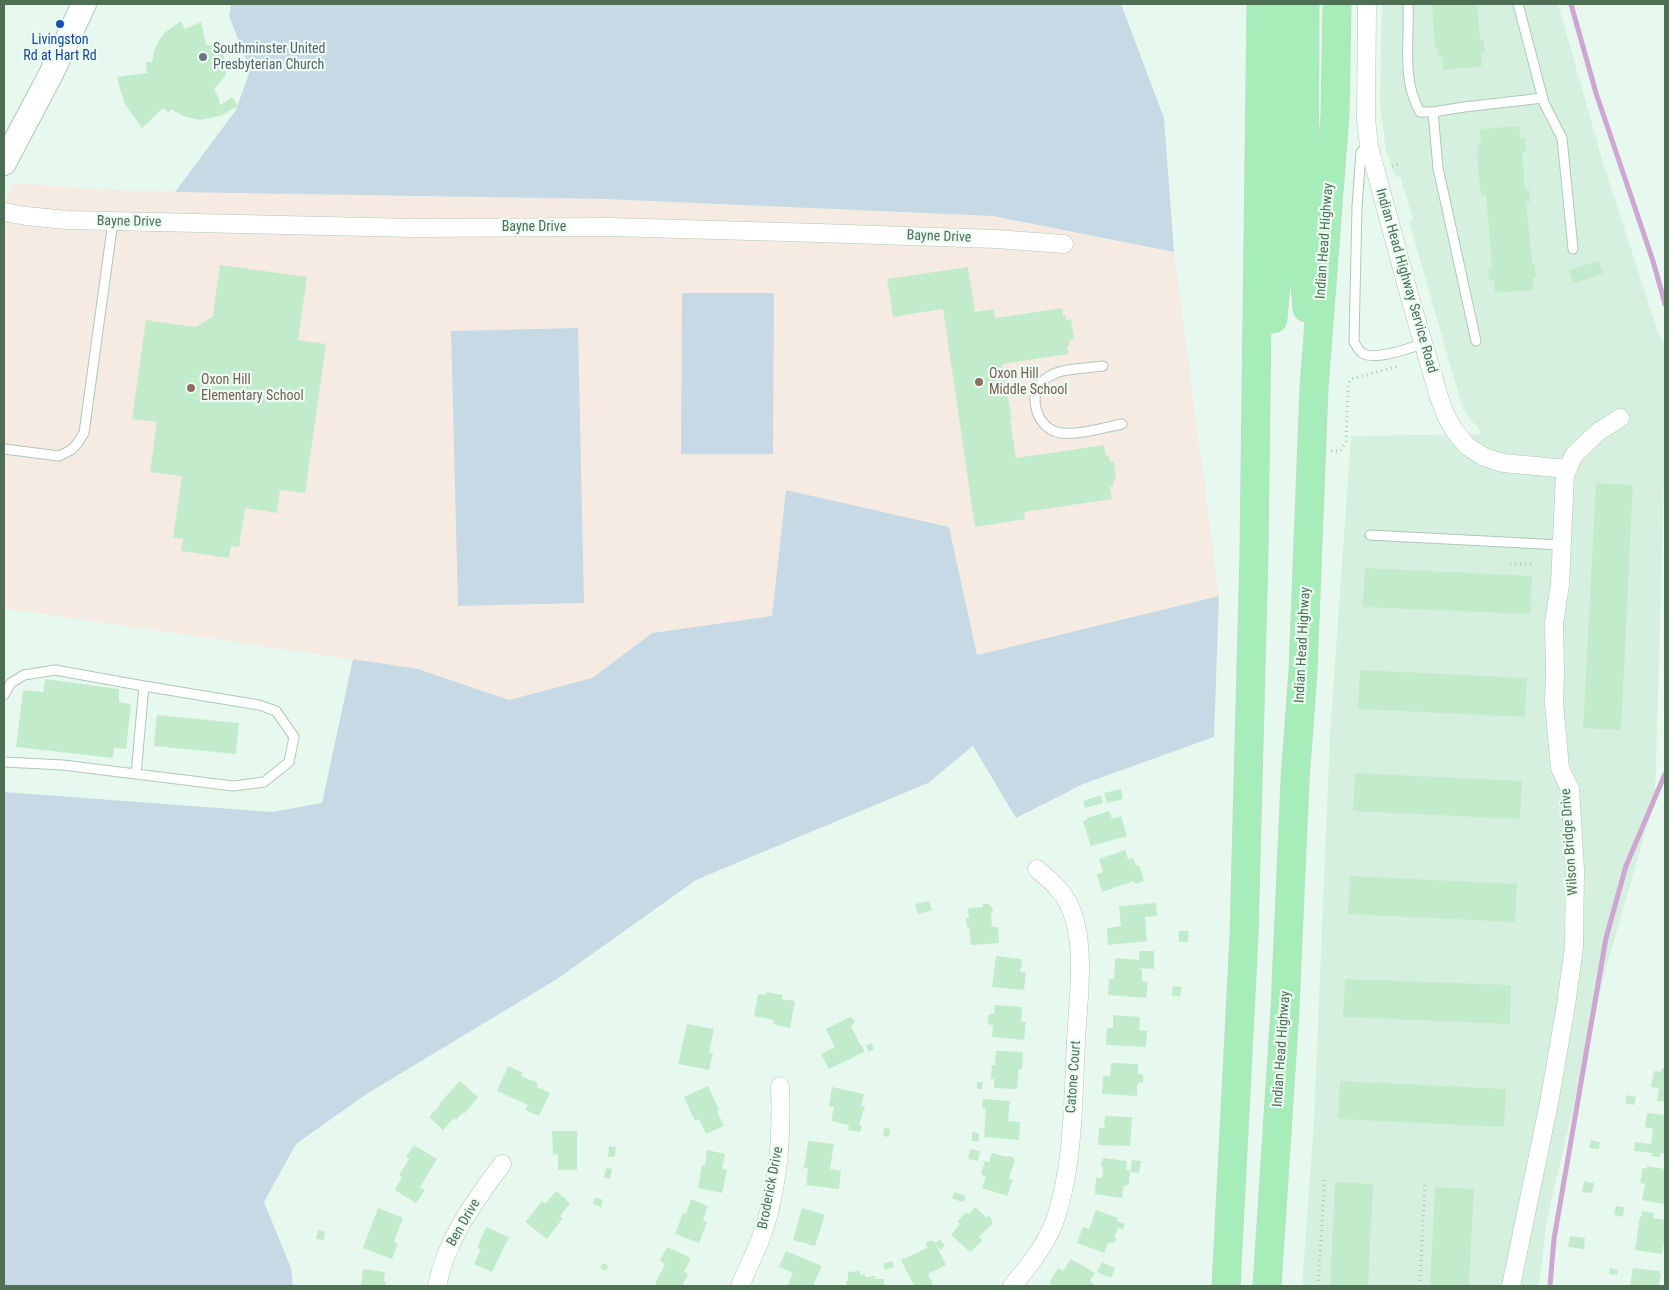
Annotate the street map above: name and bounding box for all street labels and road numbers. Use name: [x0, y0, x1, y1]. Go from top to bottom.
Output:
street label: Indian Head Highway: [1313, 182, 1337, 300]
street label: Indian Head Highway Service Road: [1372, 187, 1440, 375]
street label: Bayne Drive: [97, 213, 161, 231]
street label: Bayne Drive: [502, 219, 566, 235]
street label: Bayne Drive: [906, 227, 972, 247]
street label: Indian Head Highway: [1292, 586, 1314, 704]
street label: Wilson Bridge Drive: [1558, 788, 1582, 896]
street label: Indian Head Highway: [1270, 990, 1294, 1108]
street label: Catone Court: [1063, 1040, 1085, 1114]
street label: Broderick Drive: [755, 1145, 787, 1231]
street label: Ben Drive: [444, 1196, 484, 1250]

